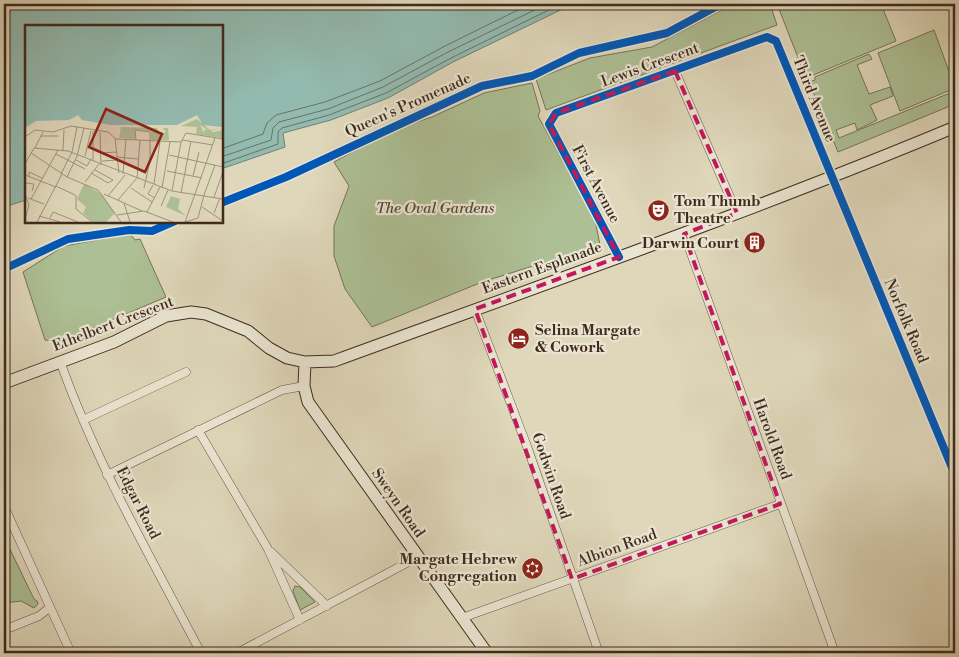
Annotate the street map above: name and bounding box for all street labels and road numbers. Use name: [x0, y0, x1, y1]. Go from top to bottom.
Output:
street label: Lewis Crescent: [599, 38, 702, 91]
street label: Third Avenue: [788, 53, 840, 145]
street label: Queen's Promenade: [342, 69, 474, 141]
street label: First Avenue: [568, 142, 624, 226]
street label: Eastern Esplanade: [479, 237, 605, 299]
street label: Norfolk Road: [880, 276, 933, 367]
street label: Ethelbert Crescent: [50, 292, 177, 356]
street label: Harold Road: [749, 396, 796, 483]
street label: Godwin Road: [527, 430, 575, 522]
street label: Edgar Road: [112, 464, 165, 543]
street label: Sweyn Road: [367, 465, 429, 542]
street label: Albion Road: [574, 525, 660, 572]

